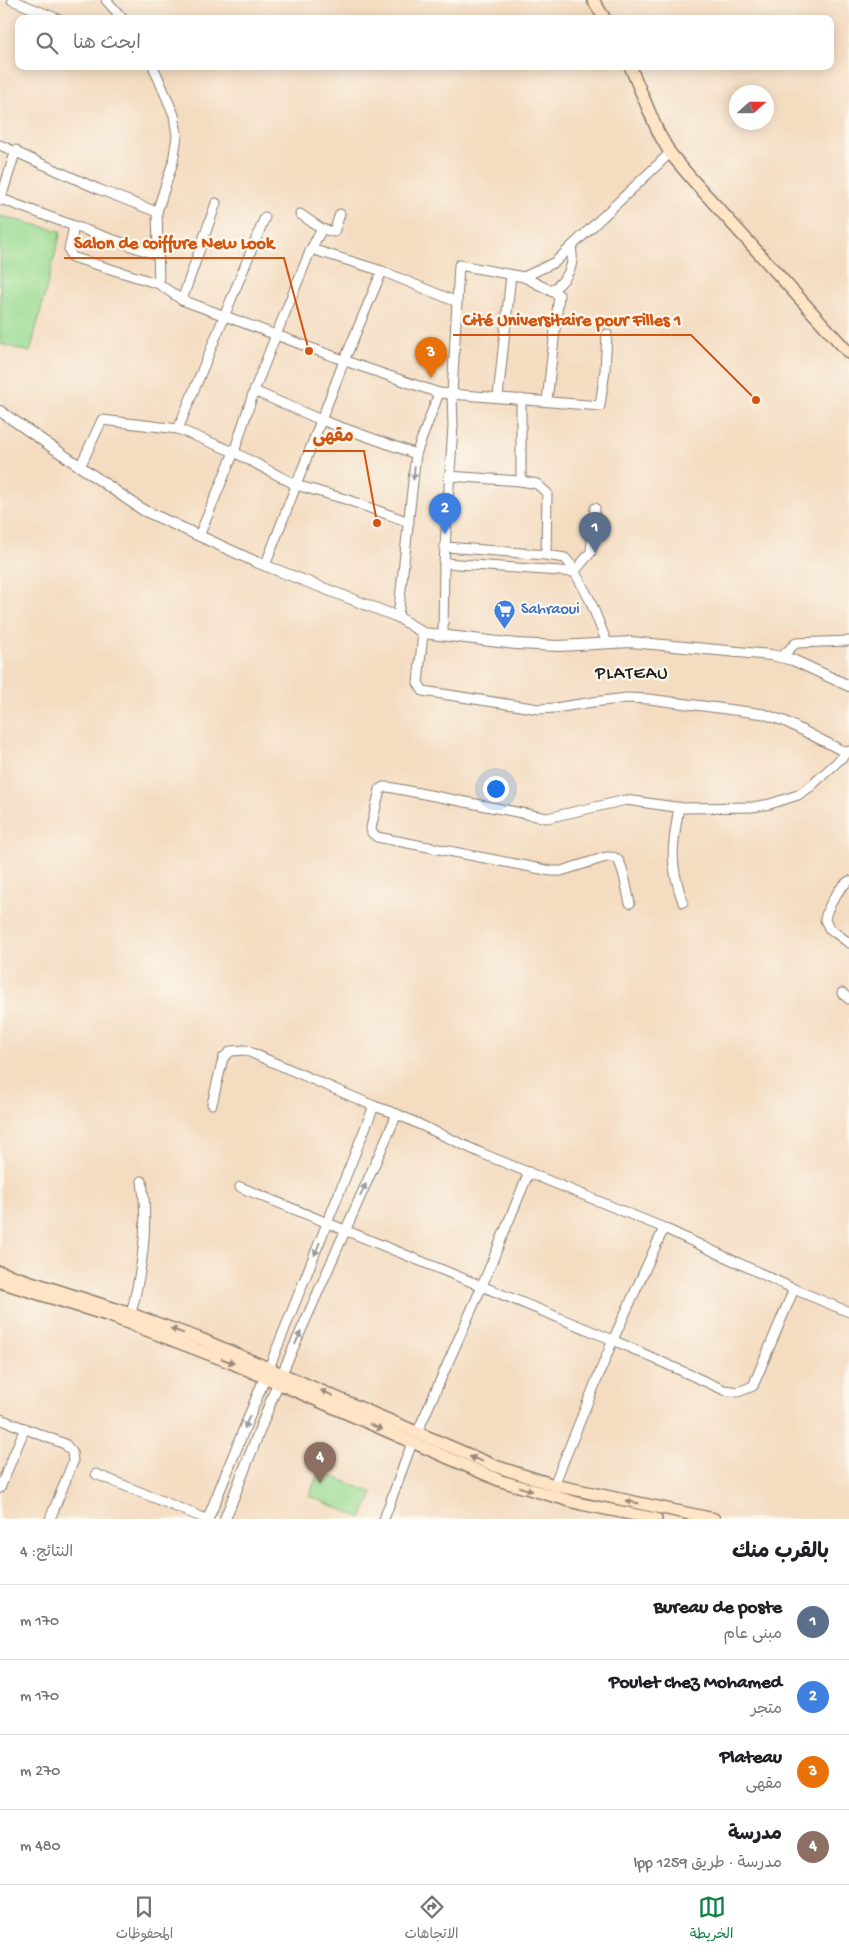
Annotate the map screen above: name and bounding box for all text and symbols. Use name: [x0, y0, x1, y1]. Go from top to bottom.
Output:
search box: [15, 15, 834, 70]
icon: search: [33, 29, 61, 57]
text: ابحث هنا: [73, 33, 141, 56]
north arrow: [729, 85, 774, 130]
callout: Salon de coiffure New Look: [64, 225, 284, 258]
text: Salon de coiffure New Look: [74, 234, 276, 255]
callout: Cité Universitaire pour Filles 1: [453, 302, 691, 335]
text: Cité Universitaire pour Filles 1: [462, 311, 681, 332]
pin: 3: [415, 337, 447, 378]
callout: مقهى: [303, 418, 364, 451]
text: مقهى: [312, 427, 354, 448]
one-way arrow: [410, 465, 418, 481]
pin: 2: [429, 493, 461, 534]
pin: 1: [579, 512, 611, 553]
supermarket icon: Sahraoui: [493, 598, 517, 629]
place label: Sahraoui: [521, 601, 580, 620]
district label: PLATEAU: [594, 664, 669, 685]
your location: [483, 776, 509, 802]
one-way arrow: [360, 1183, 368, 1197]
one-way arrow: [312, 1242, 320, 1256]
one-way arrow: [170, 1327, 185, 1334]
one-way arrow: [294, 1331, 302, 1345]
one-way arrow: [221, 1357, 236, 1365]
one-way arrow: [320, 1389, 334, 1397]
one-way arrow: [243, 1415, 250, 1430]
one-way arrow: [369, 1423, 383, 1431]
pin: 4: [304, 1442, 336, 1483]
one-way arrow: [468, 1455, 483, 1463]
one-way arrow: [519, 1486, 534, 1494]
one-way arrow: [624, 1497, 640, 1505]
text: بالقرب منك: [732, 1541, 829, 1566]
text: النتائج: 4: [20, 1544, 73, 1563]
text: Bureau de poste: [654, 1597, 782, 1620]
text: 170 m: [20, 1613, 59, 1632]
text: 1: [810, 1613, 816, 1632]
text: مبنى عام: [723, 1626, 782, 1645]
text: Poulet chez Mohamed: [609, 1672, 782, 1695]
text: 170 m: [20, 1688, 59, 1707]
text: 2: [809, 1688, 817, 1707]
text: متجر: [751, 1701, 782, 1720]
text: Plateau: [720, 1747, 782, 1770]
text: 270 m: [20, 1763, 60, 1782]
text: 3: [809, 1763, 817, 1782]
text: مقهى: [745, 1776, 782, 1795]
text: مدرسة: [728, 1824, 782, 1847]
text: 480 m: [20, 1838, 61, 1857]
text: 4: [809, 1838, 817, 1857]
text: مدرسة · طريق lpp 1259: [634, 1855, 782, 1874]
tab: المحفوظات: [116, 1893, 173, 1946]
tab: الاتجاهات: [404, 1893, 459, 1946]
tab: الخريطة: [690, 1893, 733, 1946]

